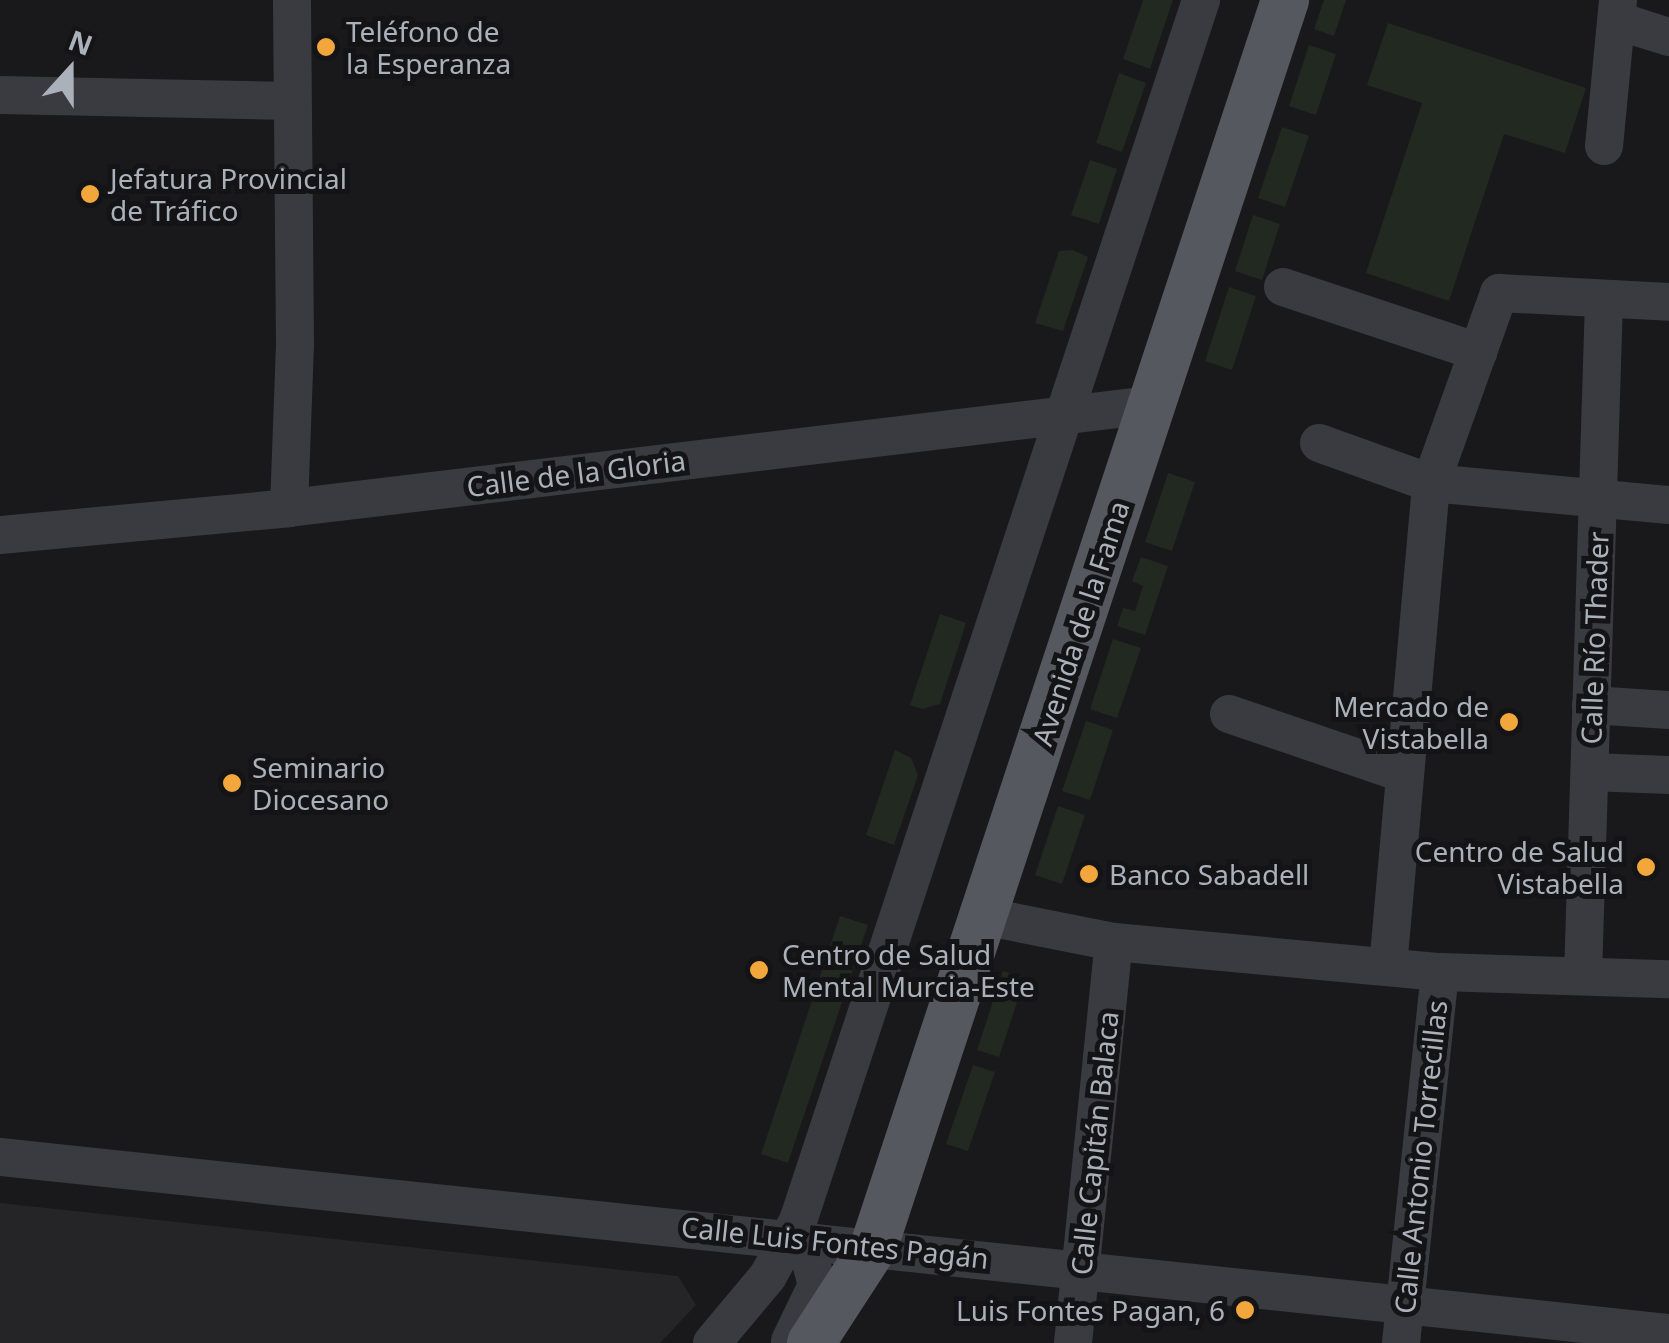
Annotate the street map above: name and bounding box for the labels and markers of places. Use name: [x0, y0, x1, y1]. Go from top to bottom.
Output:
place label: Teléfono de la Esperanza: [346, 14, 511, 80]
marker: Teléfono de la Esperanza: [315, 36, 337, 58]
place label: Jefatura Provincial de Tráfico: [110, 161, 347, 227]
marker: Jefatura Provincial de Tráfico: [79, 183, 101, 205]
place label: Mercado de Vistabella: [1333, 689, 1489, 755]
marker: Mercado de Vistabella: [1498, 711, 1520, 733]
place label: Seminario Diocesano: [252, 750, 389, 816]
marker: Seminario Diocesano: [221, 772, 243, 794]
place label: Centro de Salud Vistabella: [1415, 834, 1624, 900]
marker: Centro de Salud Vistabella: [1633, 854, 1659, 880]
place label: Banco Sabadell: [1109, 857, 1309, 891]
marker: Banco Sabadell: [1078, 863, 1100, 885]
place label: Centro de Salud Mental Murcia-Este: [782, 937, 1035, 1003]
marker: Centro de Salud Mental Murcia-Este: [746, 957, 772, 983]
place label: Luis Fontes Pagan, 6: [956, 1293, 1225, 1327]
marker: Luis Fontes Pagan, 6: [1234, 1299, 1256, 1321]

